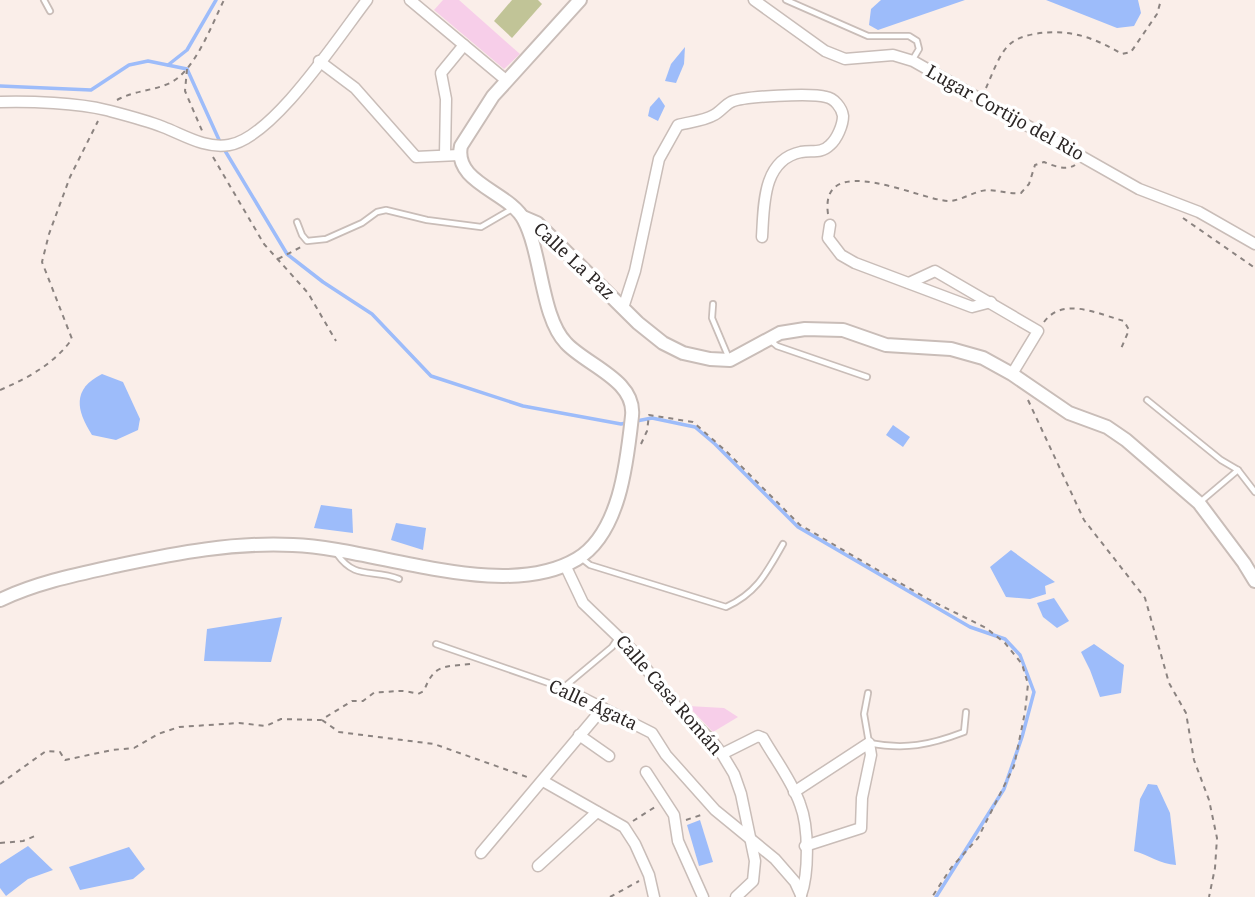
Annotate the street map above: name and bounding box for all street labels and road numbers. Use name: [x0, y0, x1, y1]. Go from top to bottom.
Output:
street label: Lugar Cortijo del Rio: [922, 59, 1089, 166]
street label: Calle La Paz: [529, 216, 620, 304]
street label: Calle Casa Román: [611, 629, 729, 760]
street label: Calle Ágata: [545, 673, 642, 735]

